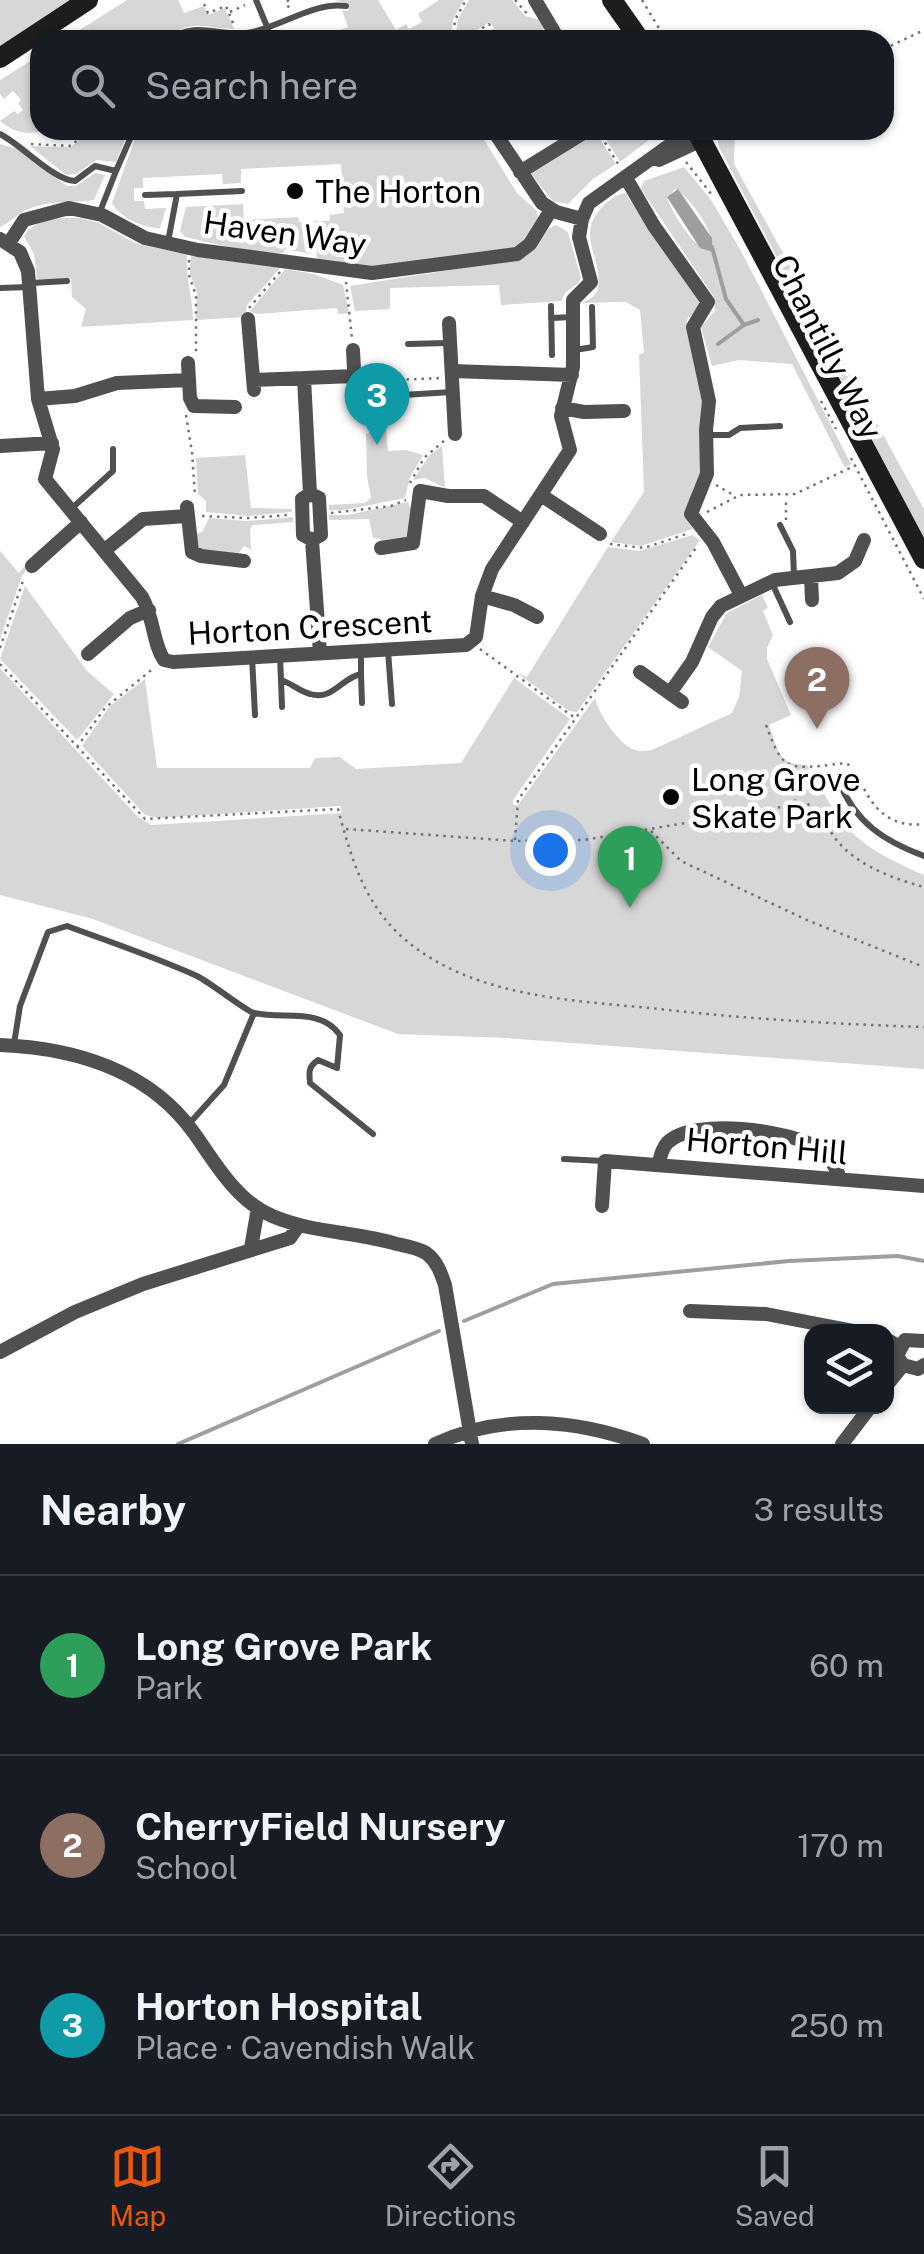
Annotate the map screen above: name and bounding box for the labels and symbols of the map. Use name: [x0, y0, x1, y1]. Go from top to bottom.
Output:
place label: The Horton: [315, 173, 481, 210]
marker: The Horton: [284, 180, 306, 202]
street label: Haven Way: [201, 203, 369, 263]
street label: Chantilly Way: [766, 249, 890, 445]
pin: 3: [344, 362, 410, 445]
street label: Horton Crescent: [187, 602, 433, 652]
pin: 2: [784, 646, 850, 729]
place label: Long Grove Skate Park: [691, 761, 861, 835]
marker: Long Grove Skate Park: [660, 786, 682, 808]
your location: [525, 825, 576, 876]
pin: 1: [598, 826, 662, 908]
street label: Horton Hill: [685, 1120, 849, 1172]

